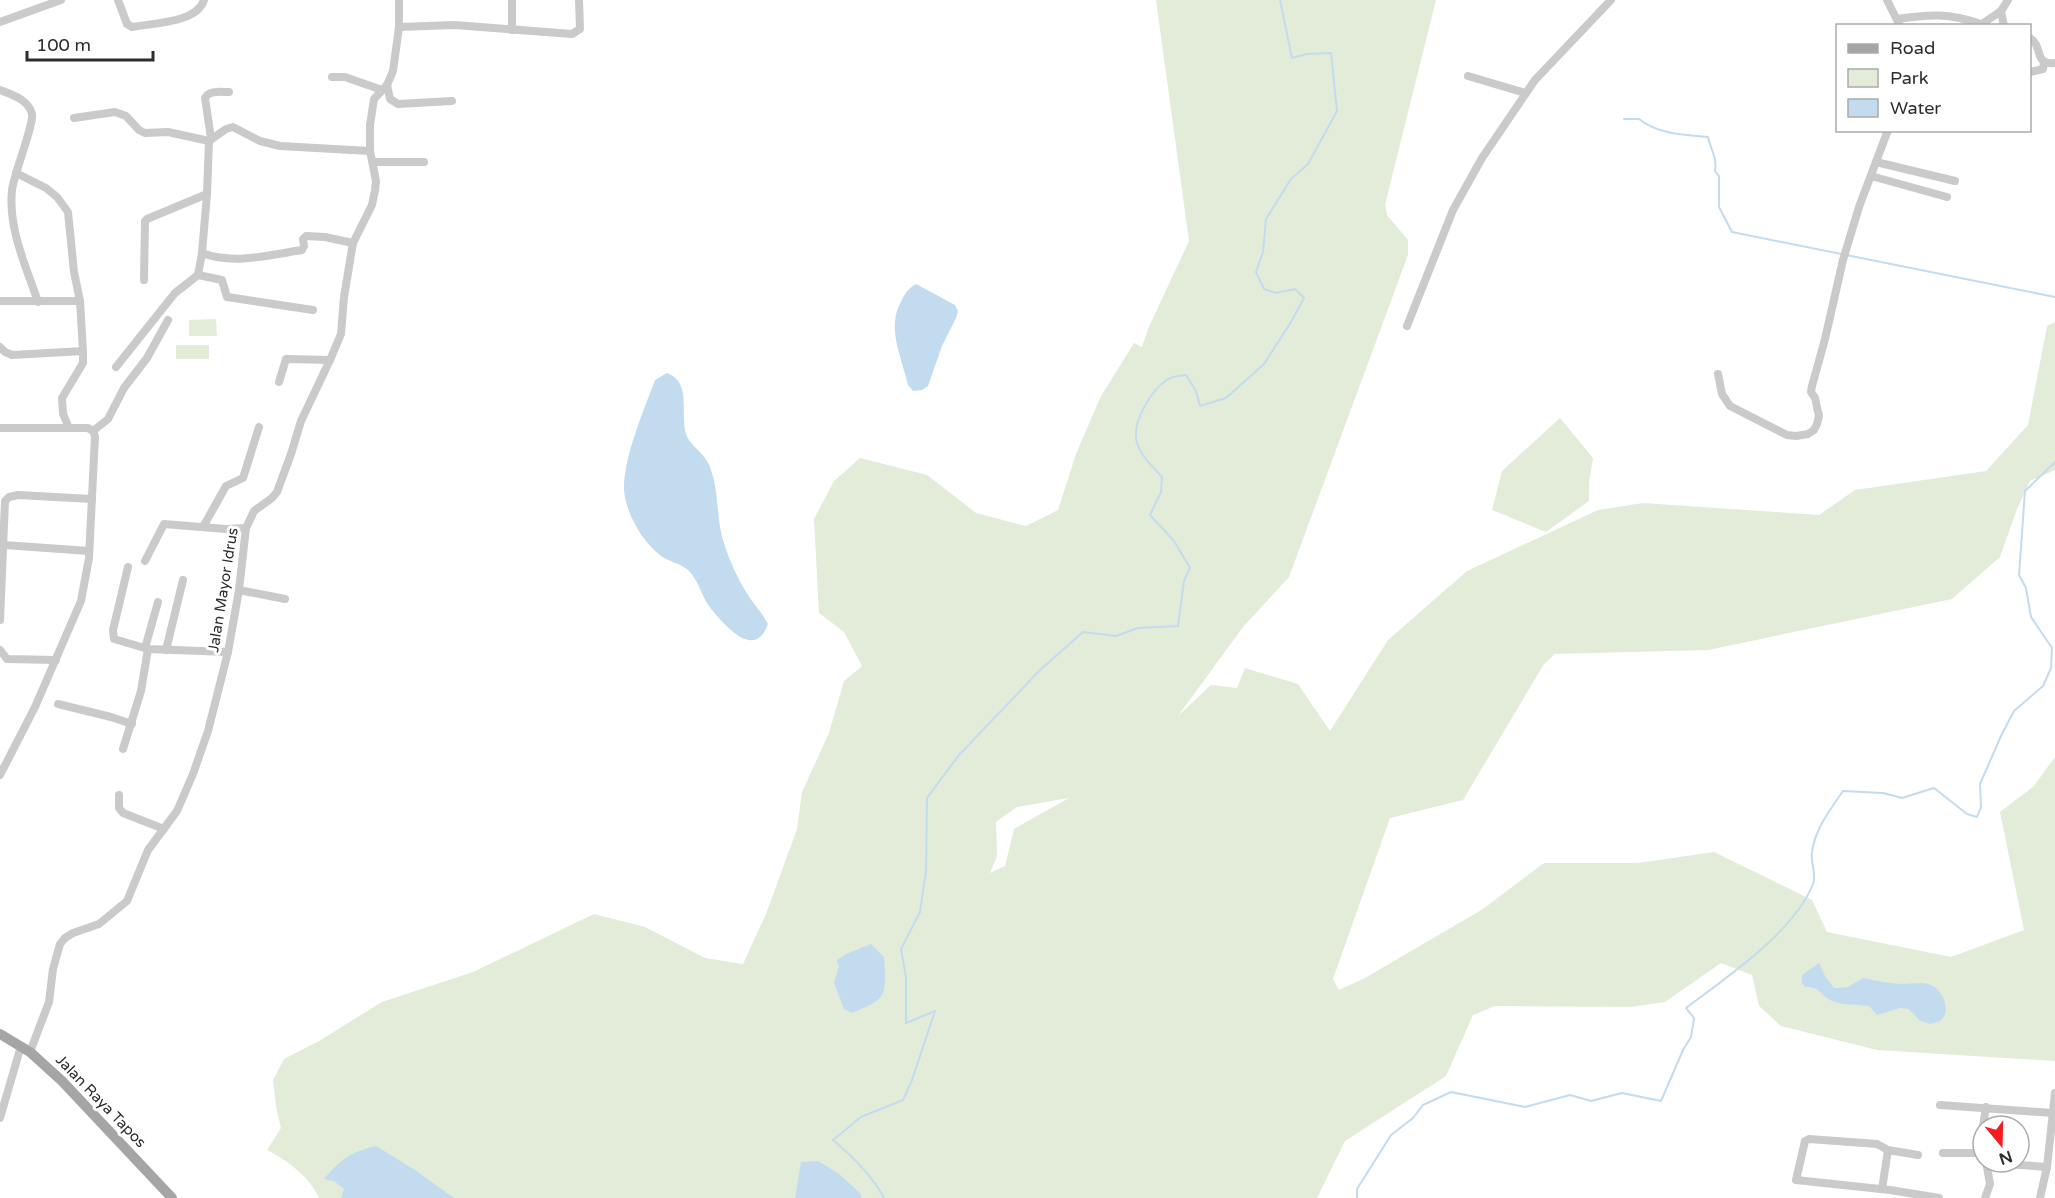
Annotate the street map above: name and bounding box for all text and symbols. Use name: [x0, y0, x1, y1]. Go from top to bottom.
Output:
scale bar: [27, 24, 153, 62]
legend: [1836, 24, 2031, 132]
text: 100 m: [36, 34, 91, 56]
text: Road: [1890, 37, 1935, 59]
text: Park: [1890, 67, 1929, 89]
text: Water: [1890, 97, 1941, 119]
street label: Jalan Mayor Idrus: [204, 526, 242, 654]
street label: Jalan Raya Tapos: [52, 1051, 150, 1151]
north arrow: [1971, 1114, 2031, 1174]
text: N: [1996, 1146, 2015, 1169]

